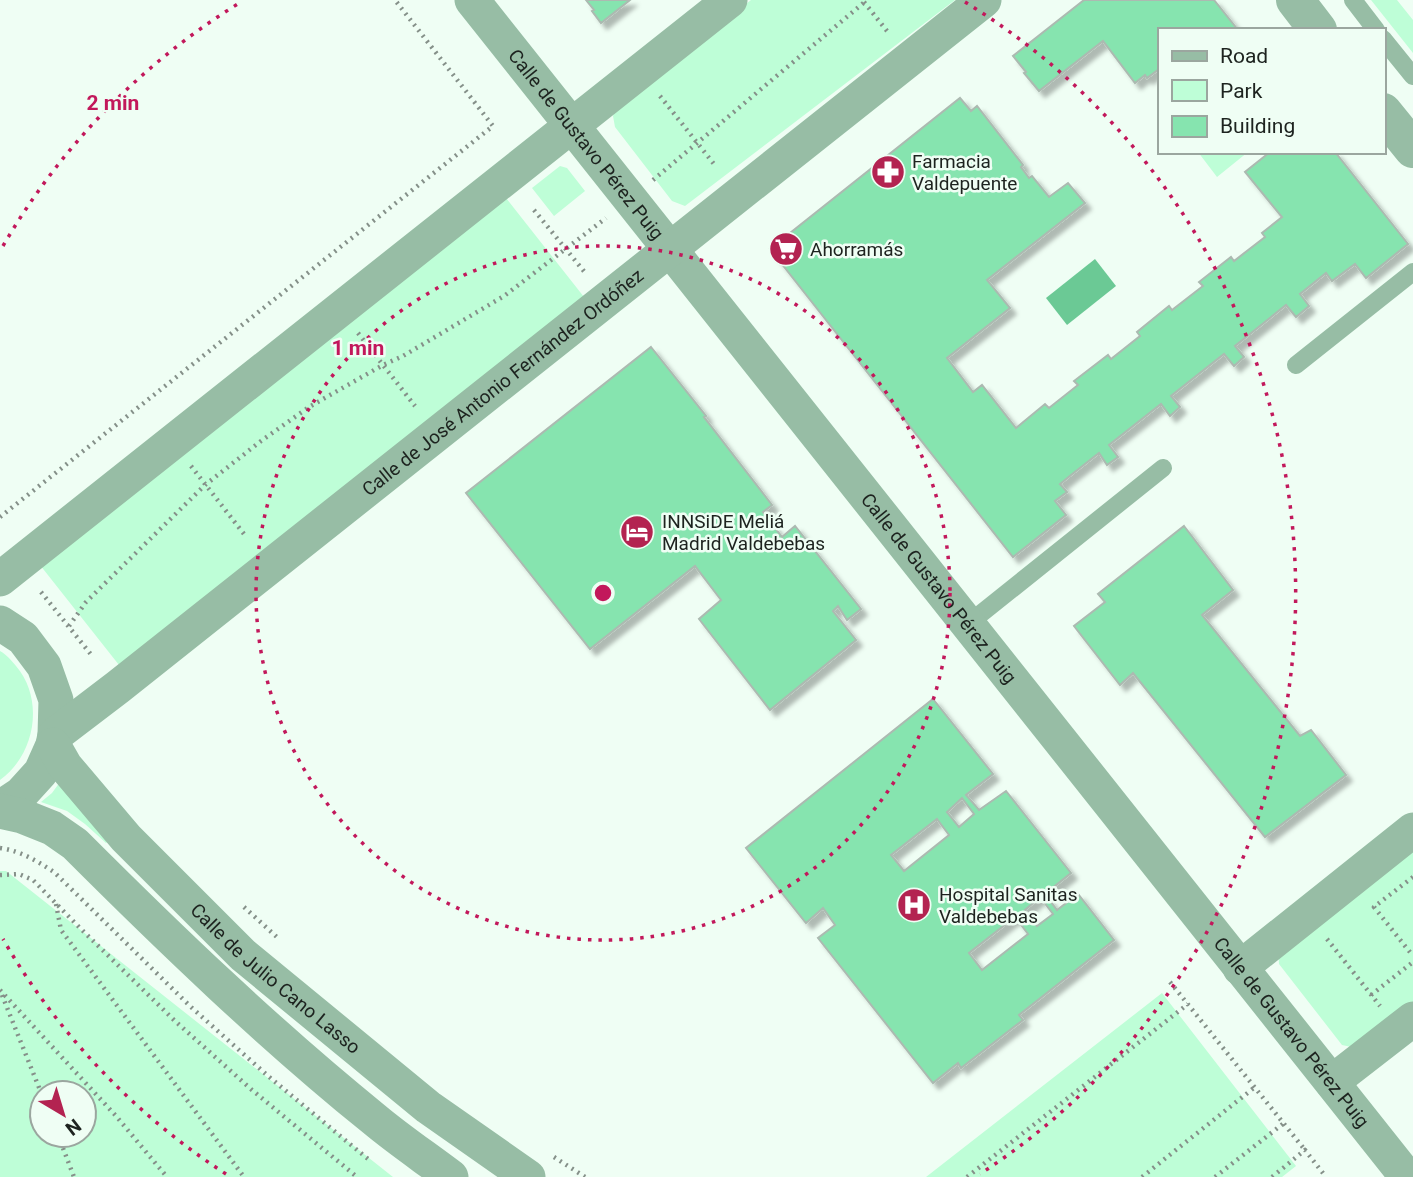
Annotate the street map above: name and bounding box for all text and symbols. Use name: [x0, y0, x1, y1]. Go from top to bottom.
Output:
legend: [1158, 28, 1385, 154]
text: Road: [1220, 44, 1268, 68]
street label: Calle de Gustavo Pérez Puig: [503, 45, 669, 244]
text: Park: [1220, 79, 1263, 103]
text: 2 min: [87, 91, 139, 115]
text: Building: [1220, 114, 1295, 138]
place label: Farmacia Valdepuente: [912, 150, 1017, 195]
pharmacy icon: Farmacia Valdepuente: [869, 153, 907, 191]
supermarket icon: Ahorramás: [767, 230, 805, 268]
place label: Ahorramás: [810, 238, 903, 261]
street label: Calle de José Antonio Fernández Ordóñez: [357, 264, 648, 501]
text: 1 min: [332, 336, 384, 360]
street label: Calle de Gustavo Pérez Puig: [856, 488, 1021, 688]
place label: INNSiDE Meliá Madrid Valdebebas: [662, 510, 825, 555]
hotel icon: INNSiDE Meliá Madrid Valdebebas: [618, 513, 656, 551]
centre of rings: [591, 581, 615, 605]
place label: Hospital Sanitas Valdebebas: [939, 883, 1077, 928]
hospital icon: Hospital Sanitas Valdebebas: [895, 886, 933, 924]
street label: Calle de Julio Cano Lasso: [186, 898, 365, 1059]
street label: Calle de Gustavo Pérez Puig: [1209, 932, 1374, 1132]
north arrow: [28, 1079, 98, 1149]
text: N: [61, 1114, 86, 1140]

